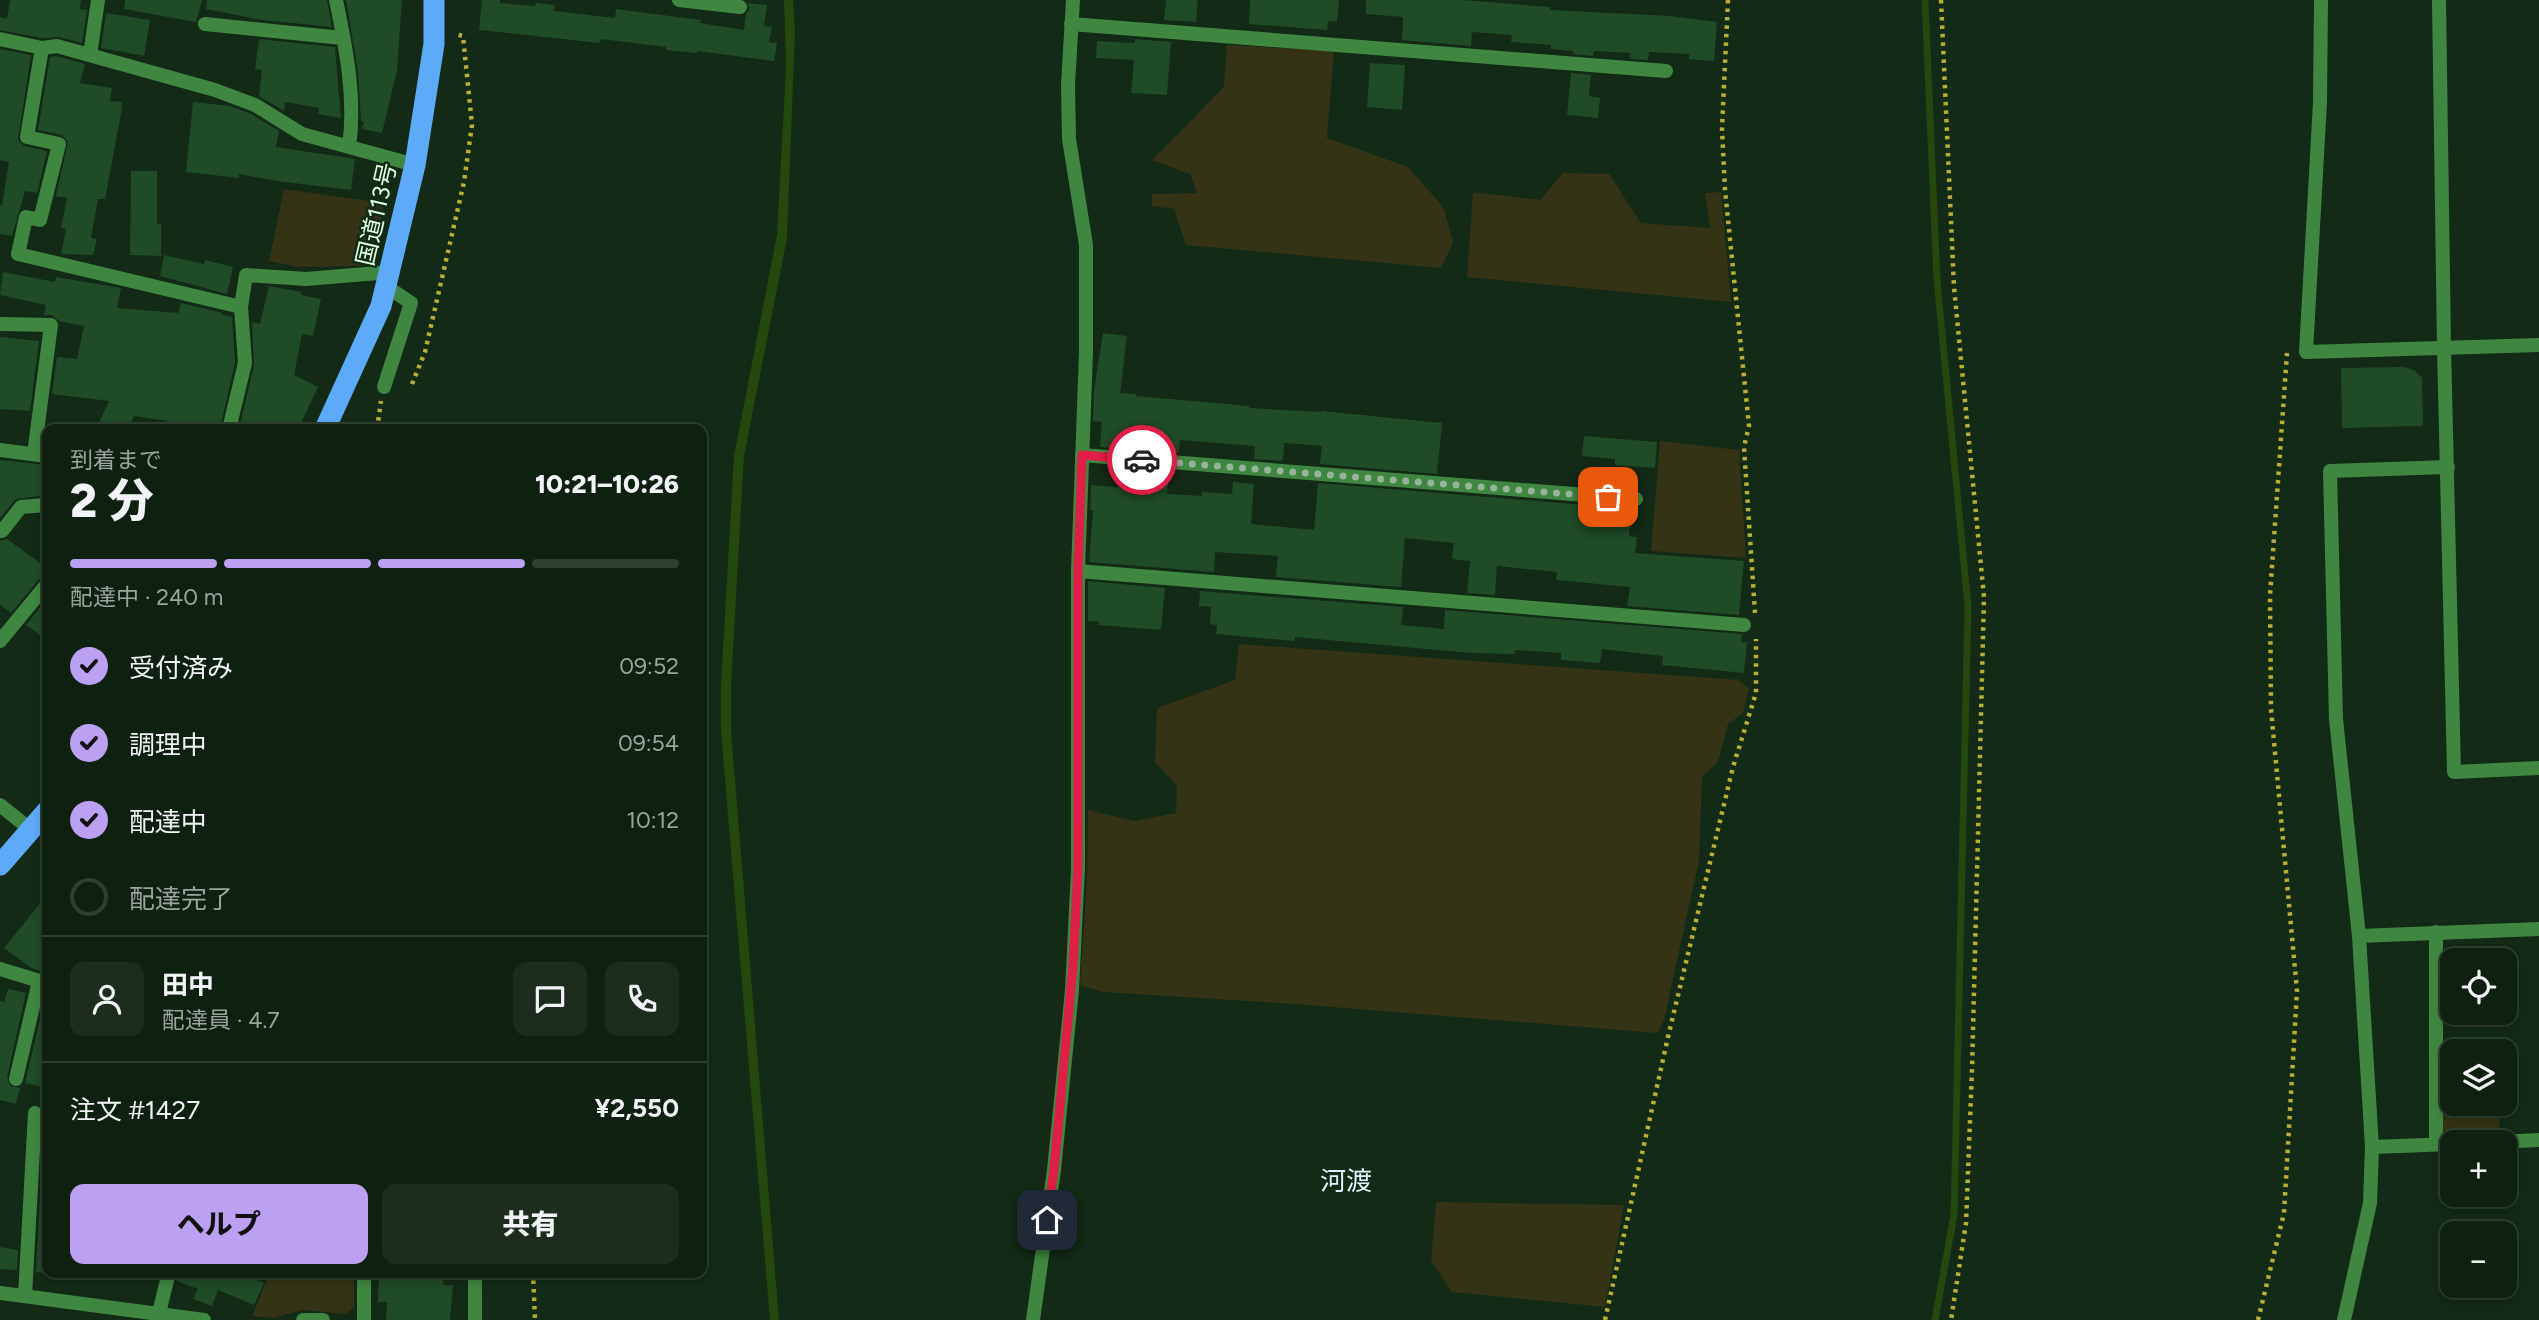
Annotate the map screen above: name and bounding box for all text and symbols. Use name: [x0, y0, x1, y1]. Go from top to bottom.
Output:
street label: 国道113号: [350, 160, 402, 268]
courier: [1107, 425, 1177, 495]
icon: car: [1123, 441, 1161, 479]
text: 到着まで: [70, 446, 162, 474]
pin: [1578, 467, 1638, 527]
text: 10:21–10:26: [535, 468, 679, 500]
text: 2 分: [70, 473, 154, 529]
icon: bag: [1589, 478, 1627, 516]
text: 配達中 · 240 m: [70, 583, 223, 611]
icon: check: [70, 647, 108, 685]
text: 受付済み: [129, 652, 233, 684]
text: 09:52: [619, 652, 679, 680]
icon: check: [70, 724, 108, 762]
text: 調理中: [129, 729, 207, 761]
text: 09:54: [618, 729, 679, 757]
icon: check: [70, 801, 108, 839]
text: 配達中: [129, 806, 207, 838]
text: 10:12: [627, 806, 679, 834]
text: 配達完了: [129, 883, 233, 915]
map controls: [2440, 948, 2517, 1298]
button: locate: [2440, 948, 2517, 1025]
button: person: [70, 962, 144, 1036]
button: chat: [513, 962, 587, 1036]
button: phone: [605, 962, 679, 1036]
text: 田中: [162, 969, 214, 1001]
text: 配達員 · 4.7: [162, 1006, 280, 1034]
button: layers: [2440, 1039, 2517, 1116]
text: ¥2,550: [595, 1092, 679, 1124]
text: 注文 #1427: [70, 1094, 200, 1126]
button: +: [2440, 1130, 2517, 1207]
district label: 河渡: [1320, 1165, 1372, 1197]
button: ヘルプ: [70, 1184, 368, 1264]
button: 共有: [382, 1184, 679, 1264]
pin: [1017, 1190, 1077, 1250]
icon: home: [1028, 1201, 1066, 1239]
button: −: [2440, 1221, 2517, 1298]

